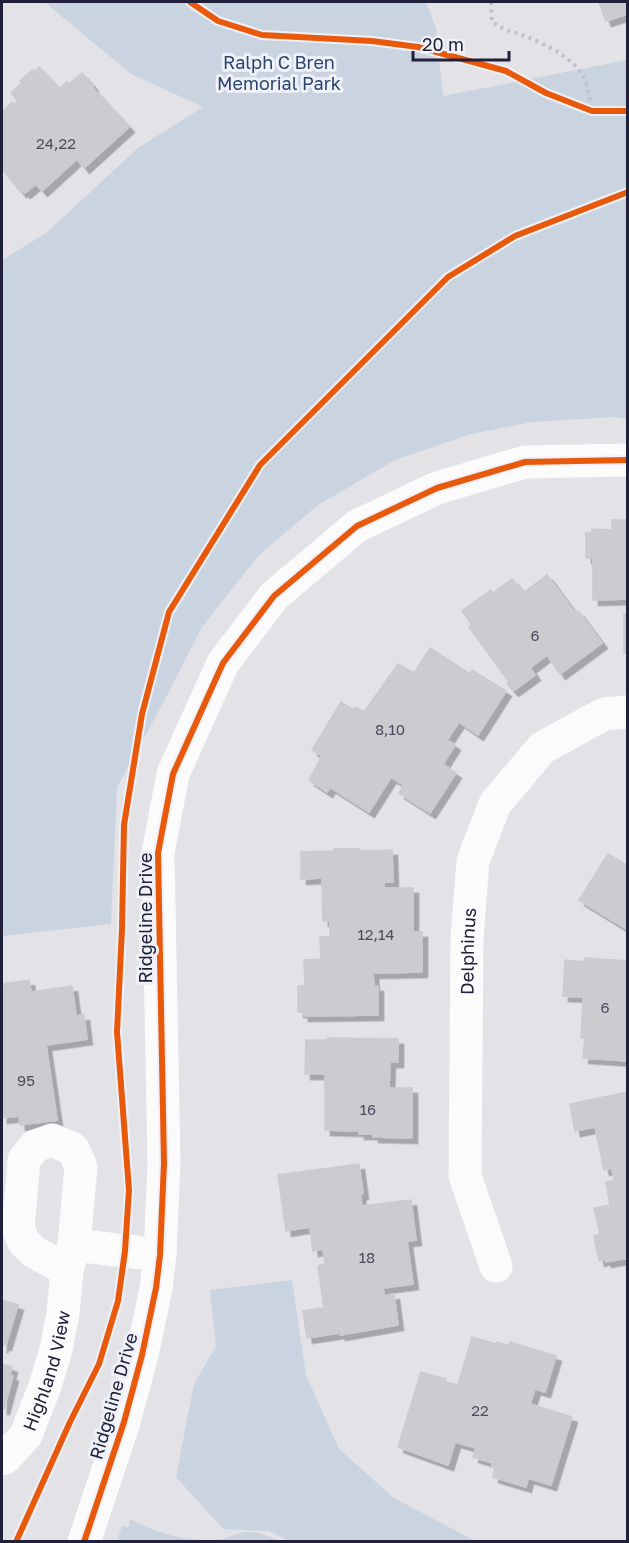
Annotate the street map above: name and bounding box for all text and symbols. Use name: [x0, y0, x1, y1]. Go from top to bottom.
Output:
scale bar: [413, 24, 509, 62]
text: 20 m: [422, 33, 464, 55]
park label: Ralph C Bren Memorial Park: [217, 51, 341, 94]
house number: 24,22: [36, 134, 76, 152]
house number: 6: [530, 626, 540, 644]
house number: 8,10: [375, 720, 405, 738]
street label: Ridgeline Drive: [134, 853, 156, 983]
street label: Delphinus: [456, 907, 480, 995]
house number: 12,14: [358, 925, 394, 943]
house number: 6: [600, 998, 610, 1016]
house number: 95: [17, 1071, 35, 1089]
house number: 16: [360, 1100, 376, 1118]
house number: 18: [359, 1248, 375, 1266]
street label: Highland View: [18, 1308, 74, 1434]
street label: Ridgeline Drive: [84, 1330, 142, 1462]
house number: 22: [471, 1401, 489, 1419]

